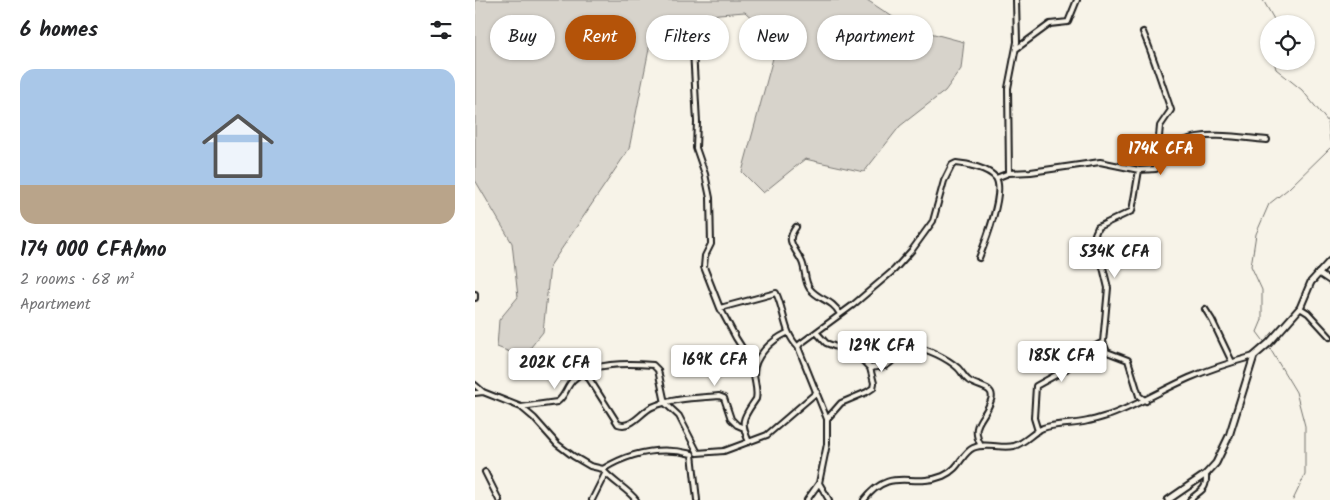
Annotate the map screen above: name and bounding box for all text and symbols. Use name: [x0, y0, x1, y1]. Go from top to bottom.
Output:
text: 6 homes: [20, 14, 98, 47]
chip: Buy: [490, 15, 555, 60]
chip: Rent: [565, 15, 636, 60]
chip: Filters: [646, 15, 729, 60]
chip: New: [739, 15, 807, 60]
chip: Apartment: [817, 15, 933, 60]
map controls: [1260, 15, 1315, 70]
button: locate: [1260, 15, 1315, 70]
icon: filters: [427, 16, 455, 44]
icon: home: [193, 101, 283, 191]
pin: 174K CFA: [1109, 134, 1213, 176]
text: 174K CFA: [1128, 137, 1194, 162]
text: 174 000 CFA/mo: [20, 234, 166, 267]
pin: 534K CFA: [1063, 236, 1167, 279]
text: 534K CFA: [1080, 240, 1150, 265]
text: 2 rooms · 68 m²: [20, 267, 134, 292]
text: Apartment: [20, 292, 91, 317]
pin: 129K CFA: [830, 330, 934, 373]
text: 129K CFA: [849, 334, 915, 359]
pin: 185K CFA: [1010, 340, 1114, 383]
pin: 169K CFA: [663, 344, 767, 387]
text: 185K CFA: [1029, 344, 1095, 369]
pin: 202K CFA: [503, 348, 607, 390]
text: 169K CFA: [682, 348, 748, 373]
text: 202K CFA: [519, 351, 591, 376]

